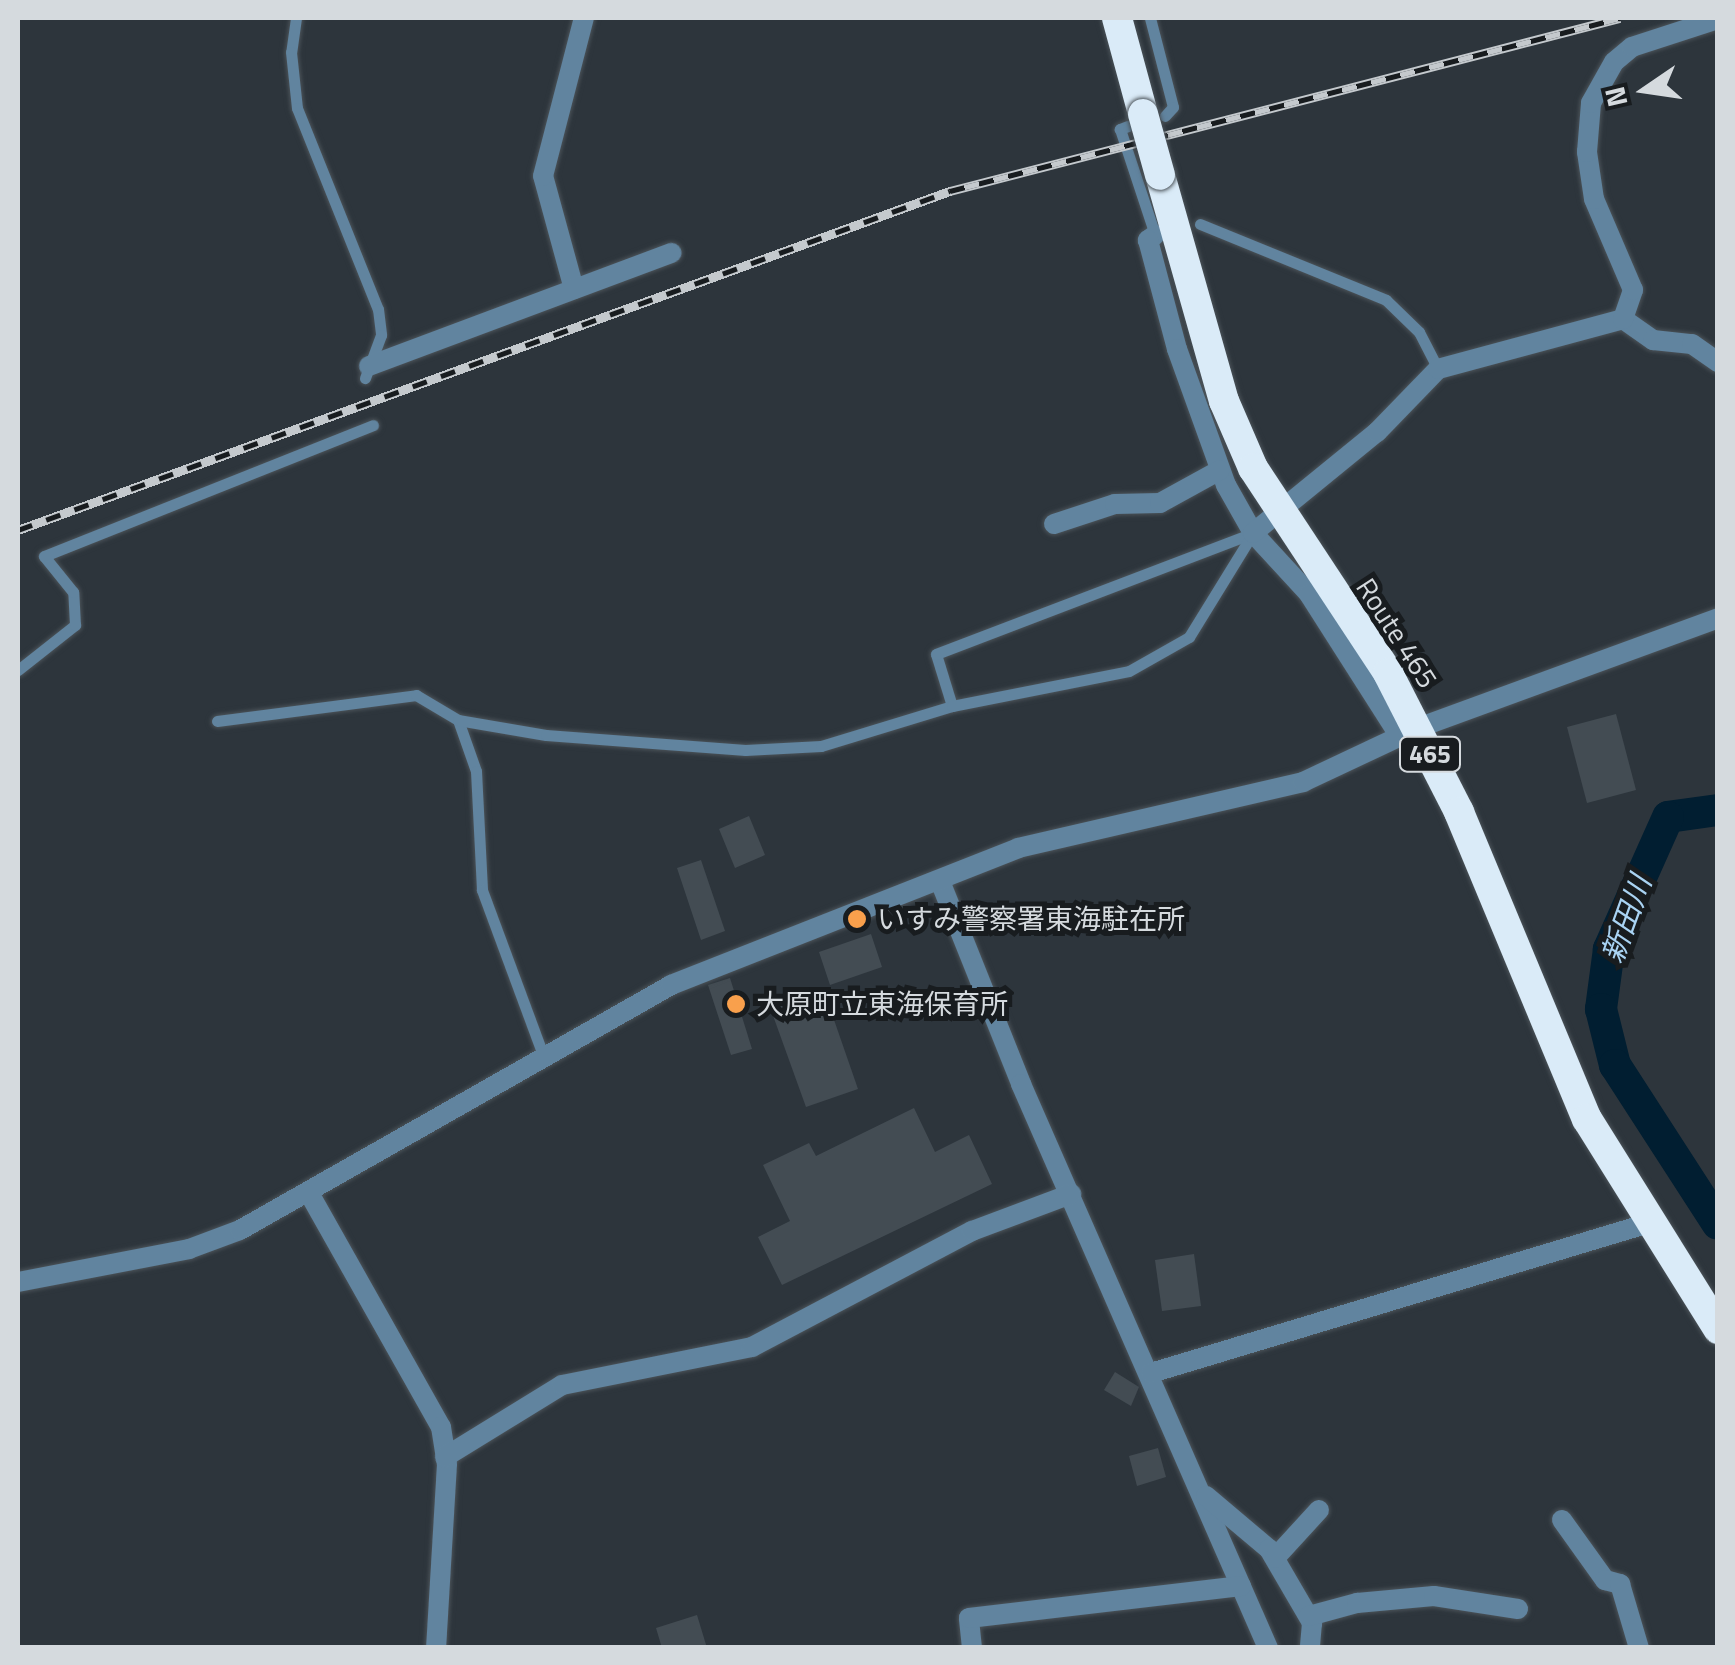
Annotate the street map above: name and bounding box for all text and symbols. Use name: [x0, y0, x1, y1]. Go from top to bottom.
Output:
north arrow: [1595, 40, 1695, 140]
text: N: [1592, 83, 1638, 111]
street label: Route 465: [1349, 572, 1445, 694]
road number: 465: [1398, 734, 1462, 774]
water label: 新田川: [1594, 871, 1658, 967]
place label: いすみ警察署東海駐在所: [877, 902, 1185, 936]
marker: いすみ警察署東海駐在所: [846, 908, 868, 930]
place label: 大原町立東海保育所: [756, 987, 1008, 1021]
marker: 大原町立東海保育所: [725, 993, 747, 1015]

